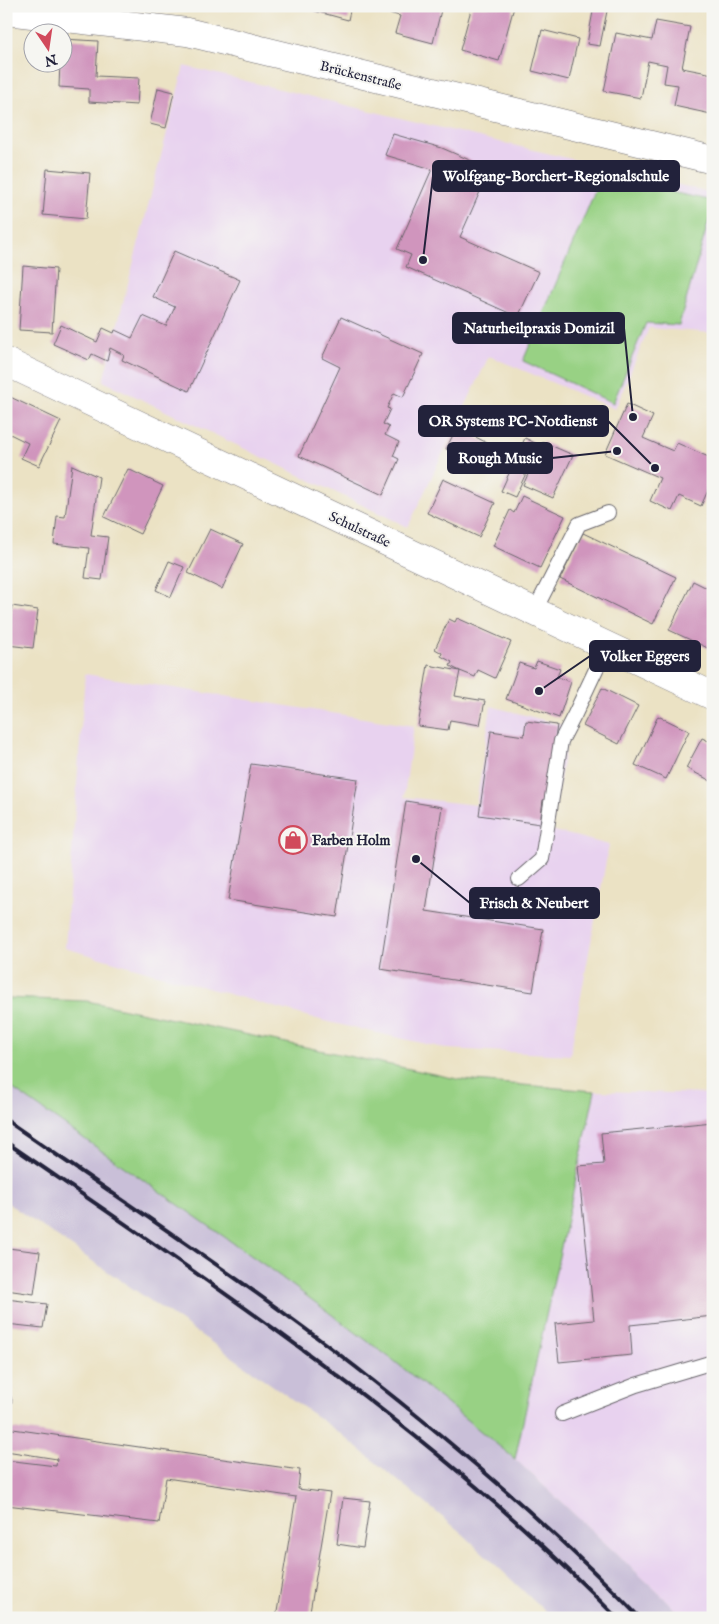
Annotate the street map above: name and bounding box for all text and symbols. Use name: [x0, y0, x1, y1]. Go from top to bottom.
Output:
north arrow: [22, 22, 72, 72]
text: N: [43, 49, 60, 70]
street label: Brückenstraße: [318, 57, 404, 95]
callout: Wolfgang-Borchert-Regionalschule: [433, 161, 679, 191]
text: Wolfgang-Borchert-Regionalschule: [442, 167, 669, 186]
callout: Naturheilpraxis Domizil: [453, 313, 624, 343]
text: Naturheilpraxis Domizil: [462, 319, 615, 338]
callout: OR Systems PC-Notdienst: [419, 406, 608, 436]
text: OR Systems PC-Notdienst: [429, 412, 598, 431]
callout: Rough Music: [448, 443, 552, 473]
text: Rough Music: [458, 449, 543, 468]
street label: Schulstraße: [326, 508, 394, 552]
callout: Volker Eggers: [590, 641, 700, 671]
text: Volker Eggers: [599, 647, 690, 666]
shop icon: Farben Holm: [278, 825, 308, 855]
place label: Farben Holm: [312, 832, 390, 850]
callout: Frisch & Neubert: [470, 888, 599, 918]
text: Frisch & Neubert: [479, 894, 589, 913]

